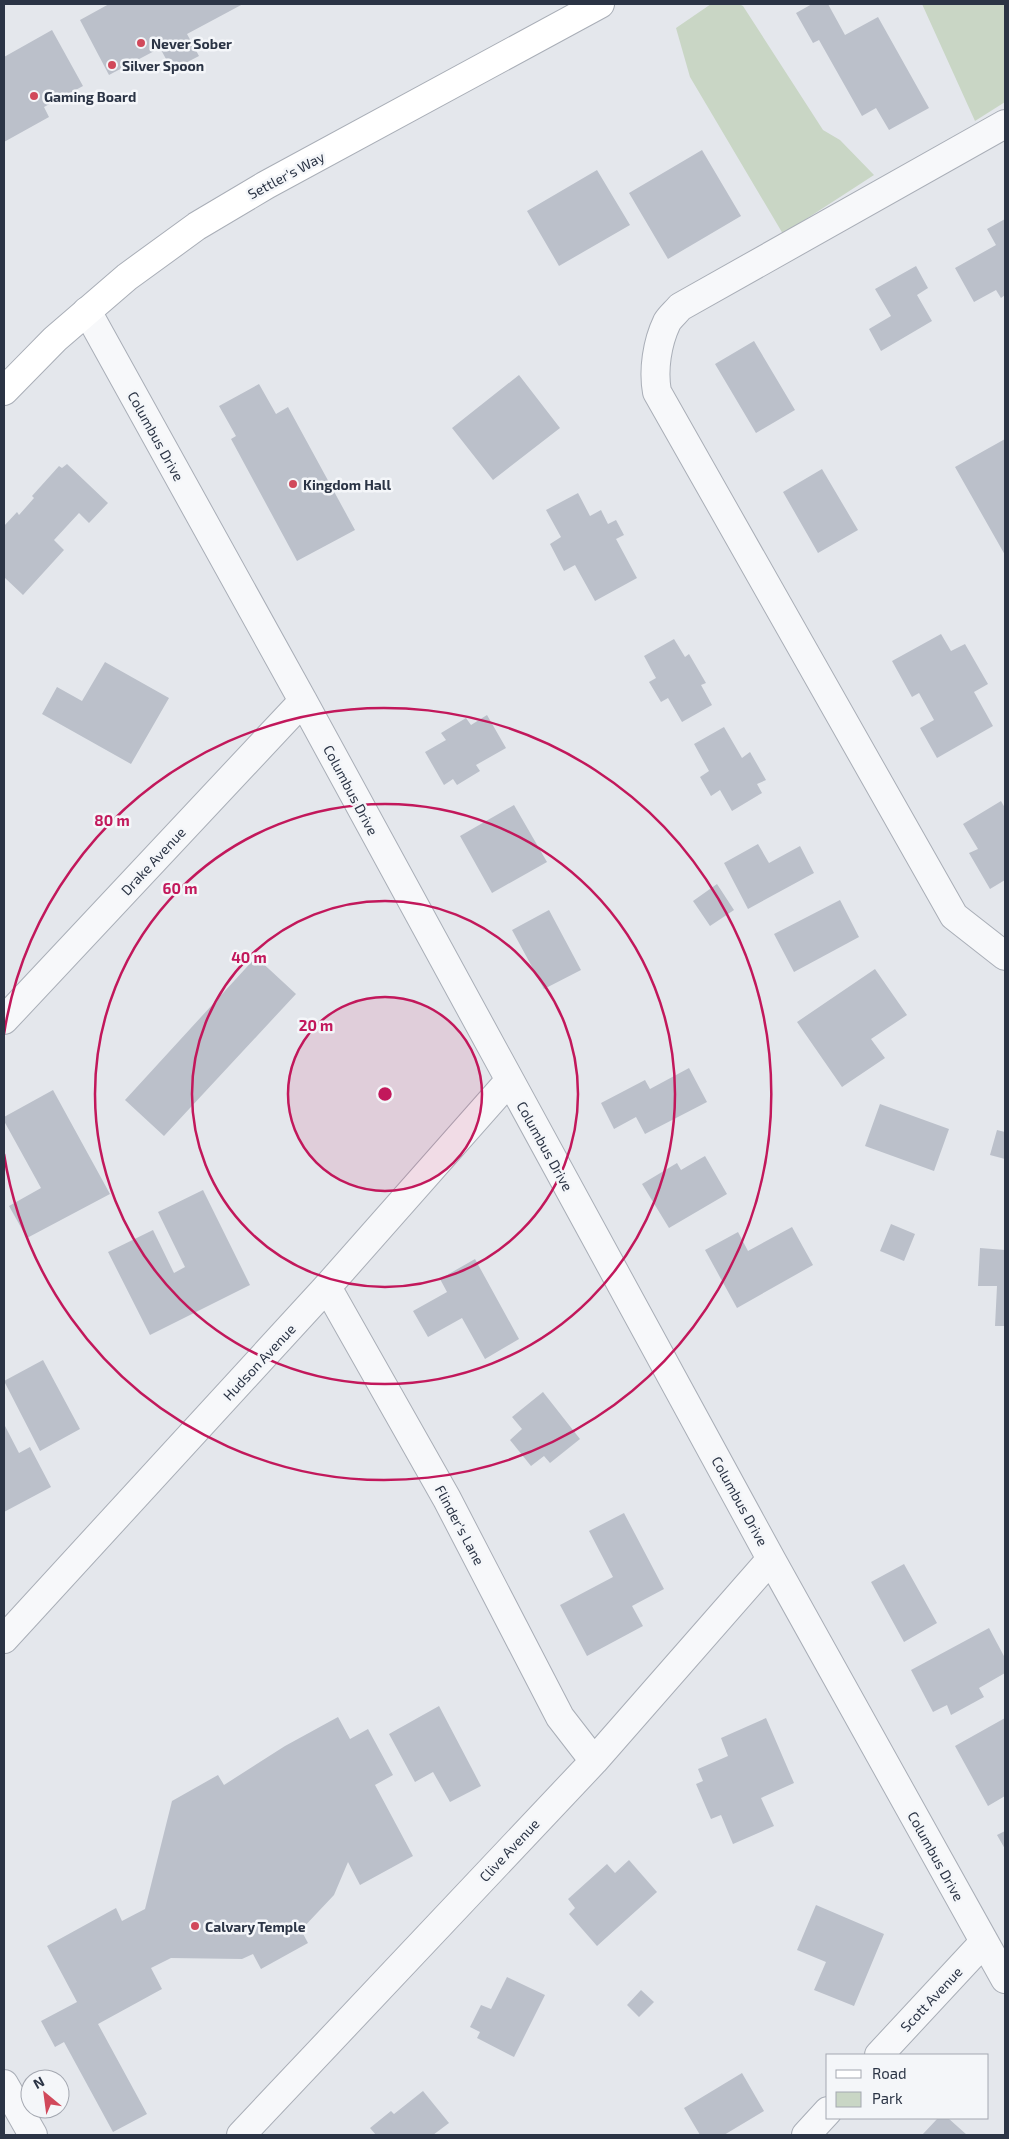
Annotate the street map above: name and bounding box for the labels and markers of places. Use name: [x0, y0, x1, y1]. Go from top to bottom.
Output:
place label: Never Sober: [151, 35, 232, 52]
marker: Never Sober: [135, 37, 147, 49]
place label: Silver Spoon: [122, 57, 204, 74]
marker: Silver Spoon: [106, 59, 118, 71]
place label: Gaming Board: [44, 88, 136, 105]
marker: Gaming Board: [28, 90, 40, 102]
place label: Kingdom Hall: [303, 476, 391, 493]
marker: Kingdom Hall: [287, 478, 299, 490]
centre of rings: [376, 1085, 394, 1103]
place label: Calvary Temple: [205, 1918, 306, 1935]
marker: Calvary Temple: [189, 1920, 201, 1932]

